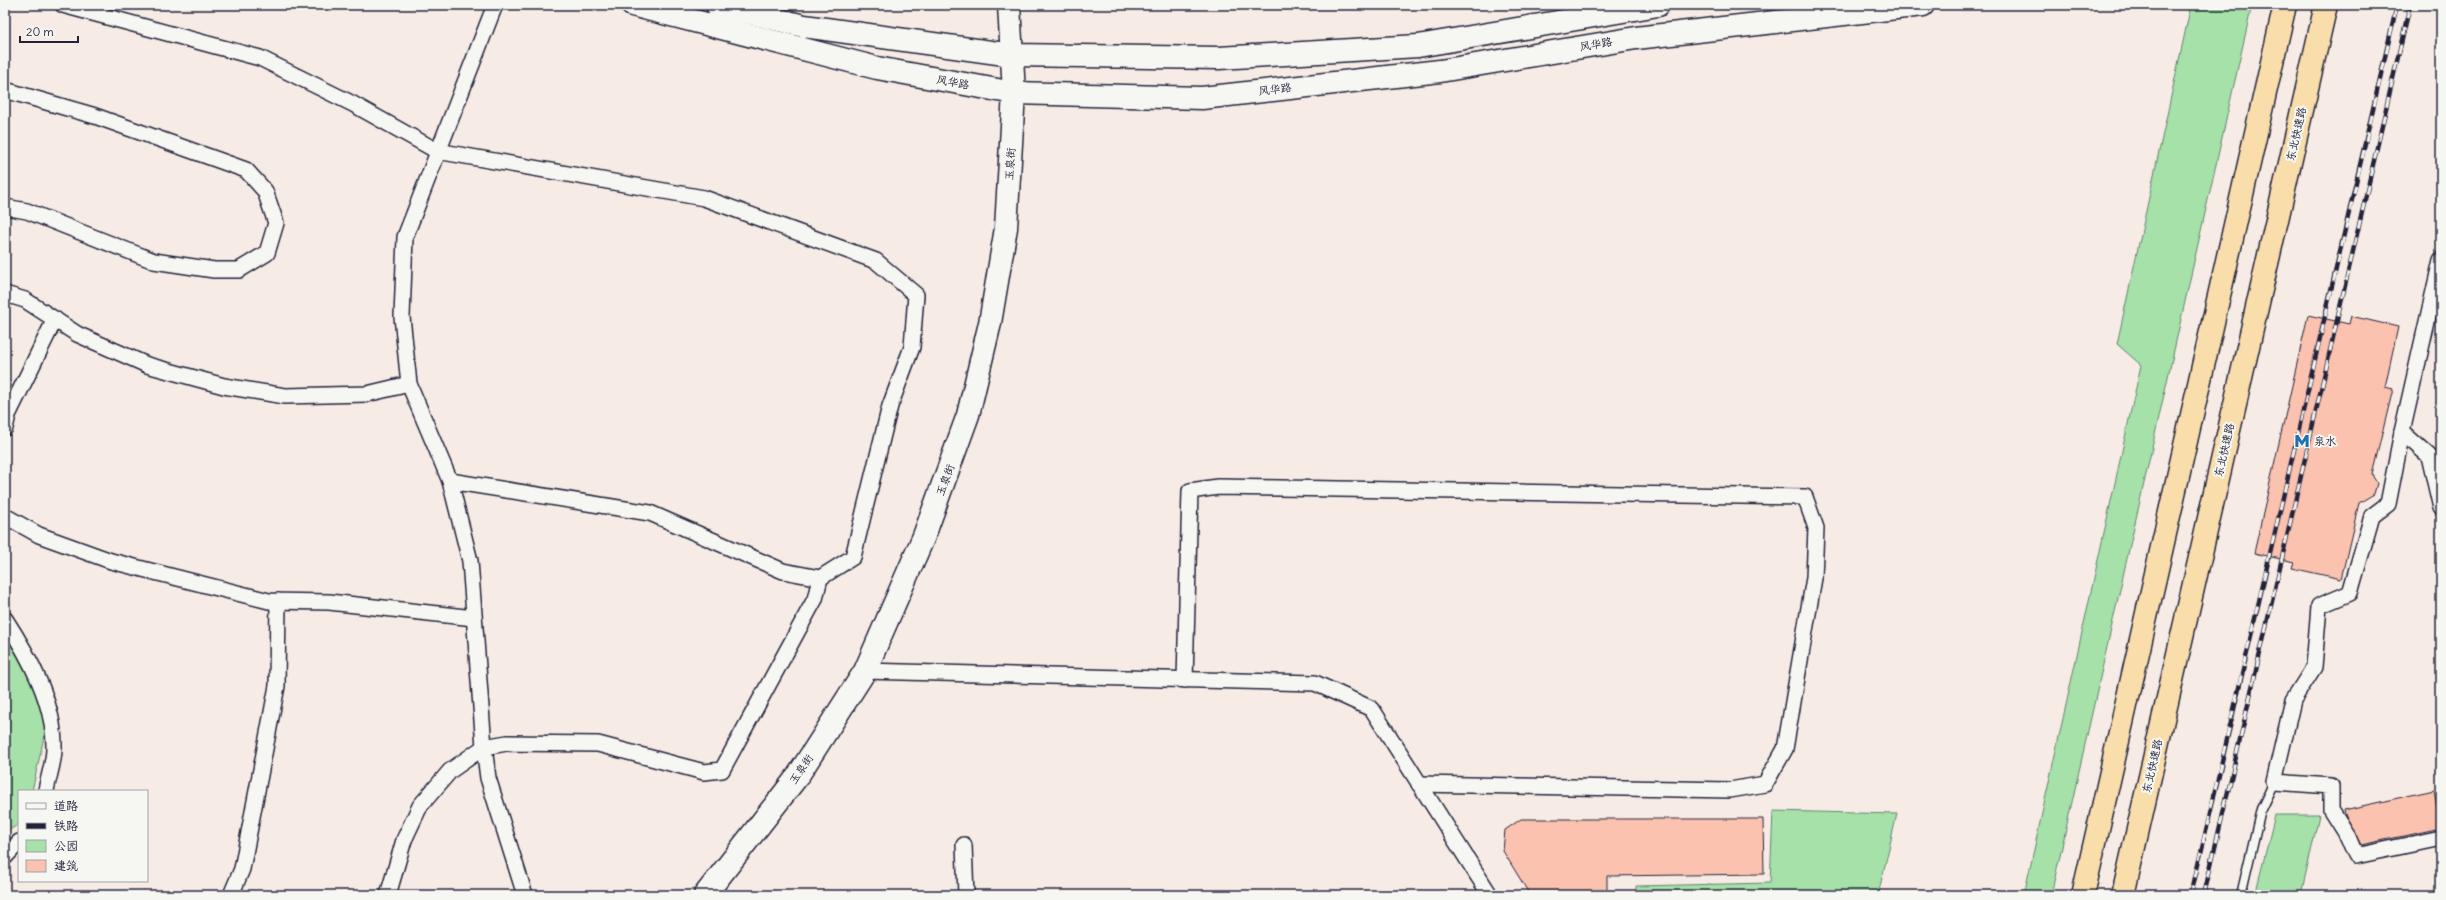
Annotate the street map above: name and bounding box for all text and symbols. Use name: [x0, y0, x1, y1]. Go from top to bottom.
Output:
scale bar: [20, 18, 78, 44]
text: 20 m: [26, 24, 54, 39]
street label: 风华路: [1579, 34, 1613, 54]
street label: 风华路: [936, 72, 970, 92]
street label: 风华路: [1258, 80, 1292, 98]
street label: 东北快速路: [2283, 106, 2309, 162]
street label: 玉泉街: [1002, 146, 1018, 181]
street label: 东北快速路: [2211, 422, 2237, 478]
metro station icon: 泉水: [2293, 432, 2311, 450]
place label: 泉水: [2314, 434, 2336, 448]
street label: 玉泉街: [933, 461, 958, 498]
street label: 东北快速路: [2139, 738, 2165, 794]
street label: 玉泉街: [786, 751, 817, 787]
legend: [18, 790, 148, 882]
text: 道路: [54, 798, 78, 813]
text: 铁路: [54, 818, 78, 833]
text: 公园: [54, 838, 78, 853]
text: 建筑: [54, 858, 78, 873]

